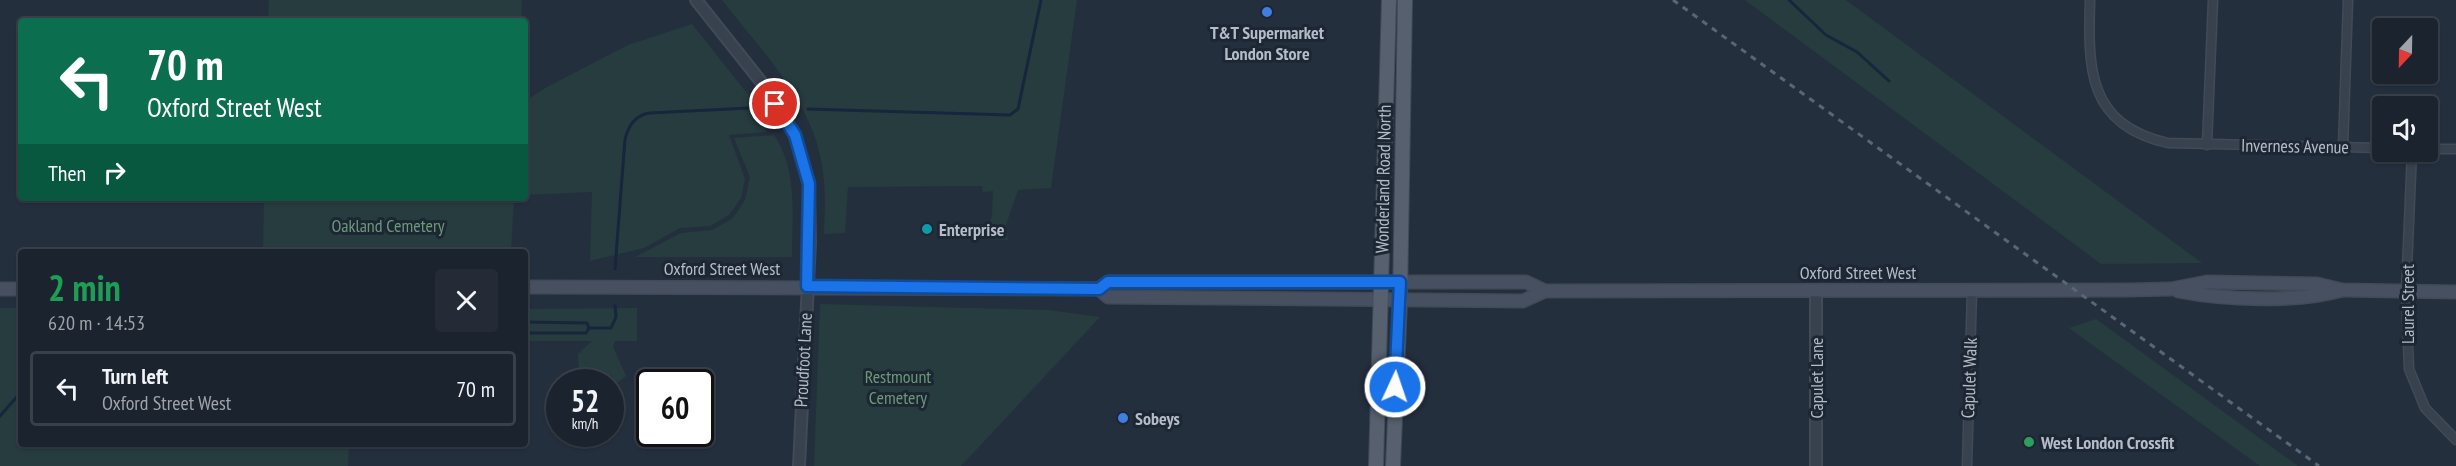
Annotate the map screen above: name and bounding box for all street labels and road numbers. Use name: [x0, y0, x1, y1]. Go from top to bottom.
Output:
street label: Wonderland Road North: [1370, 105, 1396, 253]
street label: Inverness Avenue: [2241, 134, 2349, 158]
street label: Oxford Street West: [664, 257, 780, 280]
street label: Oxford Street West: [1800, 261, 1916, 284]
street label: Laurel Street: [2396, 264, 2419, 344]
street label: Proudfoot Lane: [789, 312, 817, 408]
street label: Capulet Walk: [1956, 337, 1982, 419]
street label: Capulet Lane: [1805, 338, 1828, 419]

